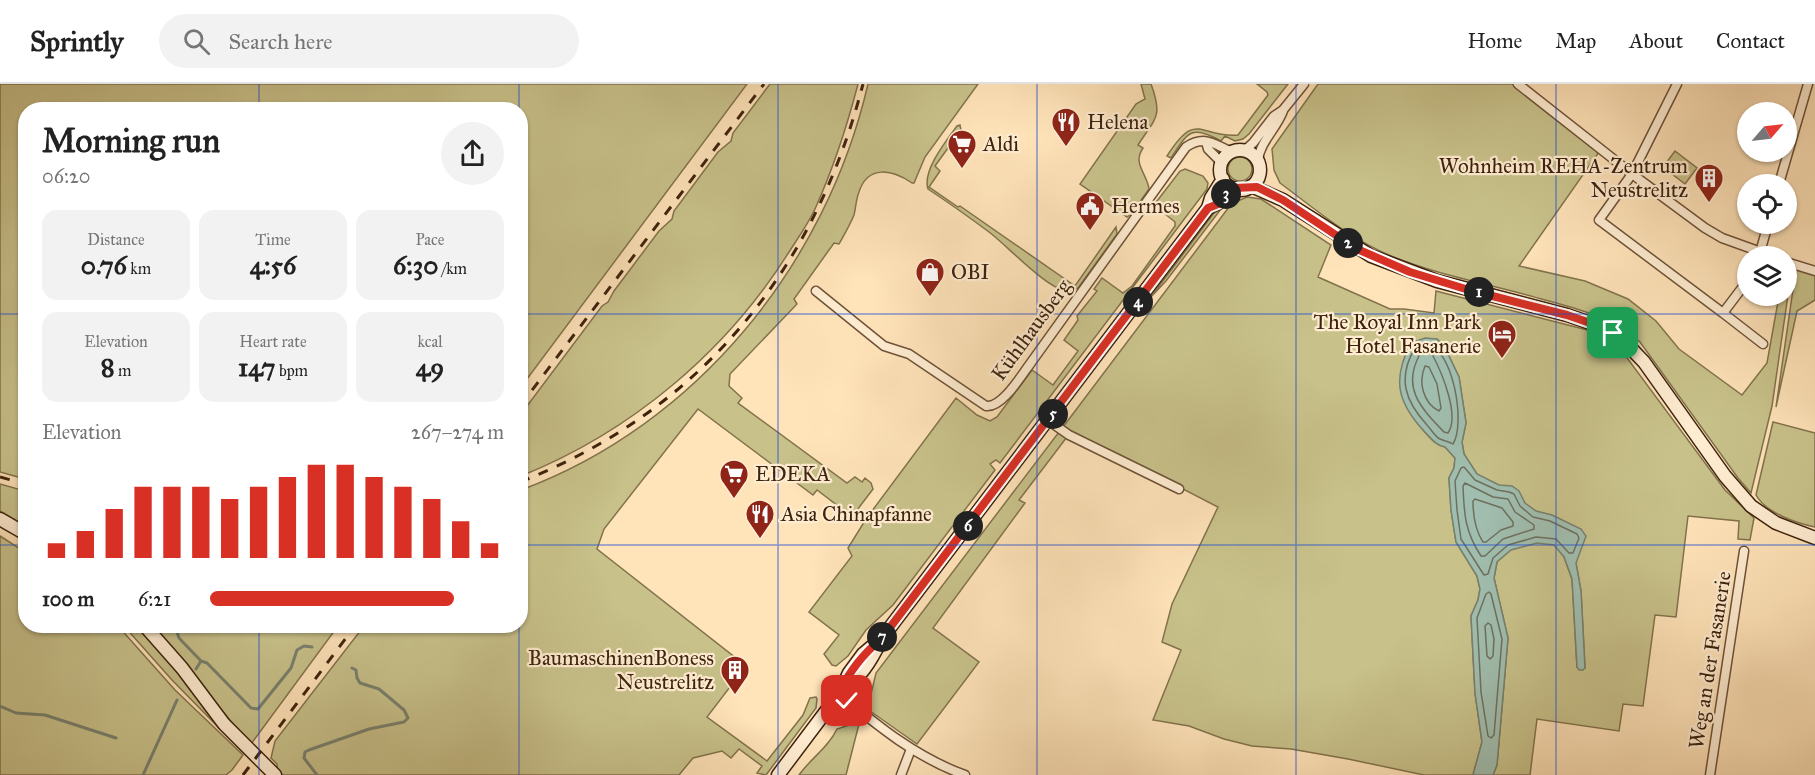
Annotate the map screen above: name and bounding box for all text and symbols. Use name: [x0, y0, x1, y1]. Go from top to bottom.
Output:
search box: [159, 14, 579, 68]
text: Sprintly: [30, 24, 123, 59]
icon: search: [180, 25, 213, 58]
text: Search here: [228, 28, 332, 55]
text: Home: [1467, 28, 1522, 54]
text: Map: [1555, 28, 1596, 54]
text: About: [1629, 28, 1683, 54]
text: Contact: [1716, 28, 1785, 54]
north arrow: [1737, 102, 1797, 162]
map controls: [1737, 102, 1797, 306]
restaurant icon: Helena: [1050, 106, 1082, 148]
place label: Helena: [1087, 109, 1148, 135]
text: Morning run: [42, 121, 220, 161]
button: share: [441, 122, 504, 185]
supermarket icon: Aldi: [946, 128, 978, 170]
place label: Aldi: [982, 131, 1019, 157]
place label: Wohnheim REHA-Zentrum Neustrelitz: [1439, 153, 1688, 203]
building icon: Wohnheim REHA-Zentrum Neustrelitz: [1693, 162, 1725, 204]
text: 06:20: [42, 164, 90, 188]
button: locate: [1737, 174, 1797, 234]
pin: 3: [1211, 179, 1241, 209]
text: 3: [1223, 184, 1229, 203]
public building icon: Hermes: [1074, 190, 1106, 232]
place label: Hermes: [1111, 193, 1180, 219]
pin: 2: [1333, 228, 1363, 258]
text: Distance: [87, 230, 145, 249]
text: Time: [255, 230, 291, 249]
text: Pace: [415, 230, 445, 249]
text: 2: [1344, 233, 1352, 252]
button: layers: [1737, 246, 1797, 306]
text: 0.76: [81, 249, 127, 281]
text: 4:56: [250, 249, 296, 281]
text: 6:30: [393, 249, 438, 281]
shop icon: OBI: [914, 256, 946, 298]
text: km: [127, 259, 151, 278]
text: /km: [438, 259, 467, 278]
place label: OBI: [951, 259, 990, 285]
street label: Kühlhausberg: [985, 274, 1077, 386]
pin: 1: [1464, 277, 1494, 307]
text: 1: [1476, 282, 1482, 301]
pin: 4: [1123, 287, 1153, 317]
text: 4: [1134, 292, 1142, 311]
pin: [1587, 307, 1638, 358]
place label: The Royal Inn Park Hotel Fasanerie: [1314, 309, 1481, 359]
icon: arrive: [1596, 316, 1629, 349]
hotel icon: The Royal Inn Park Hotel Fasanerie: [1486, 318, 1518, 360]
text: Elevation: [84, 332, 148, 351]
text: Heart rate: [239, 332, 307, 351]
text: kcal: [417, 332, 443, 351]
text: 8: [101, 351, 114, 383]
text: 147: [238, 351, 275, 383]
text: 49: [416, 351, 444, 383]
text: m: [114, 361, 131, 380]
text: bpm: [275, 361, 308, 380]
pin: 5: [1038, 399, 1068, 429]
text: 5: [1049, 404, 1057, 423]
text: Elevation: [42, 420, 121, 444]
text: 267–274 m: [411, 420, 504, 444]
supermarket icon: EDEKA: [718, 458, 750, 500]
place label: EDEKA: [755, 461, 830, 487]
restaurant icon: Asia Chinapfanne: [744, 498, 776, 540]
place label: Asia Chinapfanne: [780, 501, 932, 527]
pin: 6: [953, 511, 983, 541]
text: 6: [964, 516, 972, 535]
street label: Weg an der Fasanerie: [1683, 569, 1737, 751]
text: 100 m: [42, 587, 94, 611]
text: 6:21: [138, 587, 171, 611]
pin: 7: [867, 622, 897, 652]
text: 7: [878, 627, 886, 646]
place label: BaumaschinenBoness Neustrelitz: [528, 645, 714, 695]
building icon: BaumaschinenBoness Neustrelitz: [719, 654, 751, 696]
pin: [821, 675, 872, 726]
icon: check: [830, 684, 863, 717]

